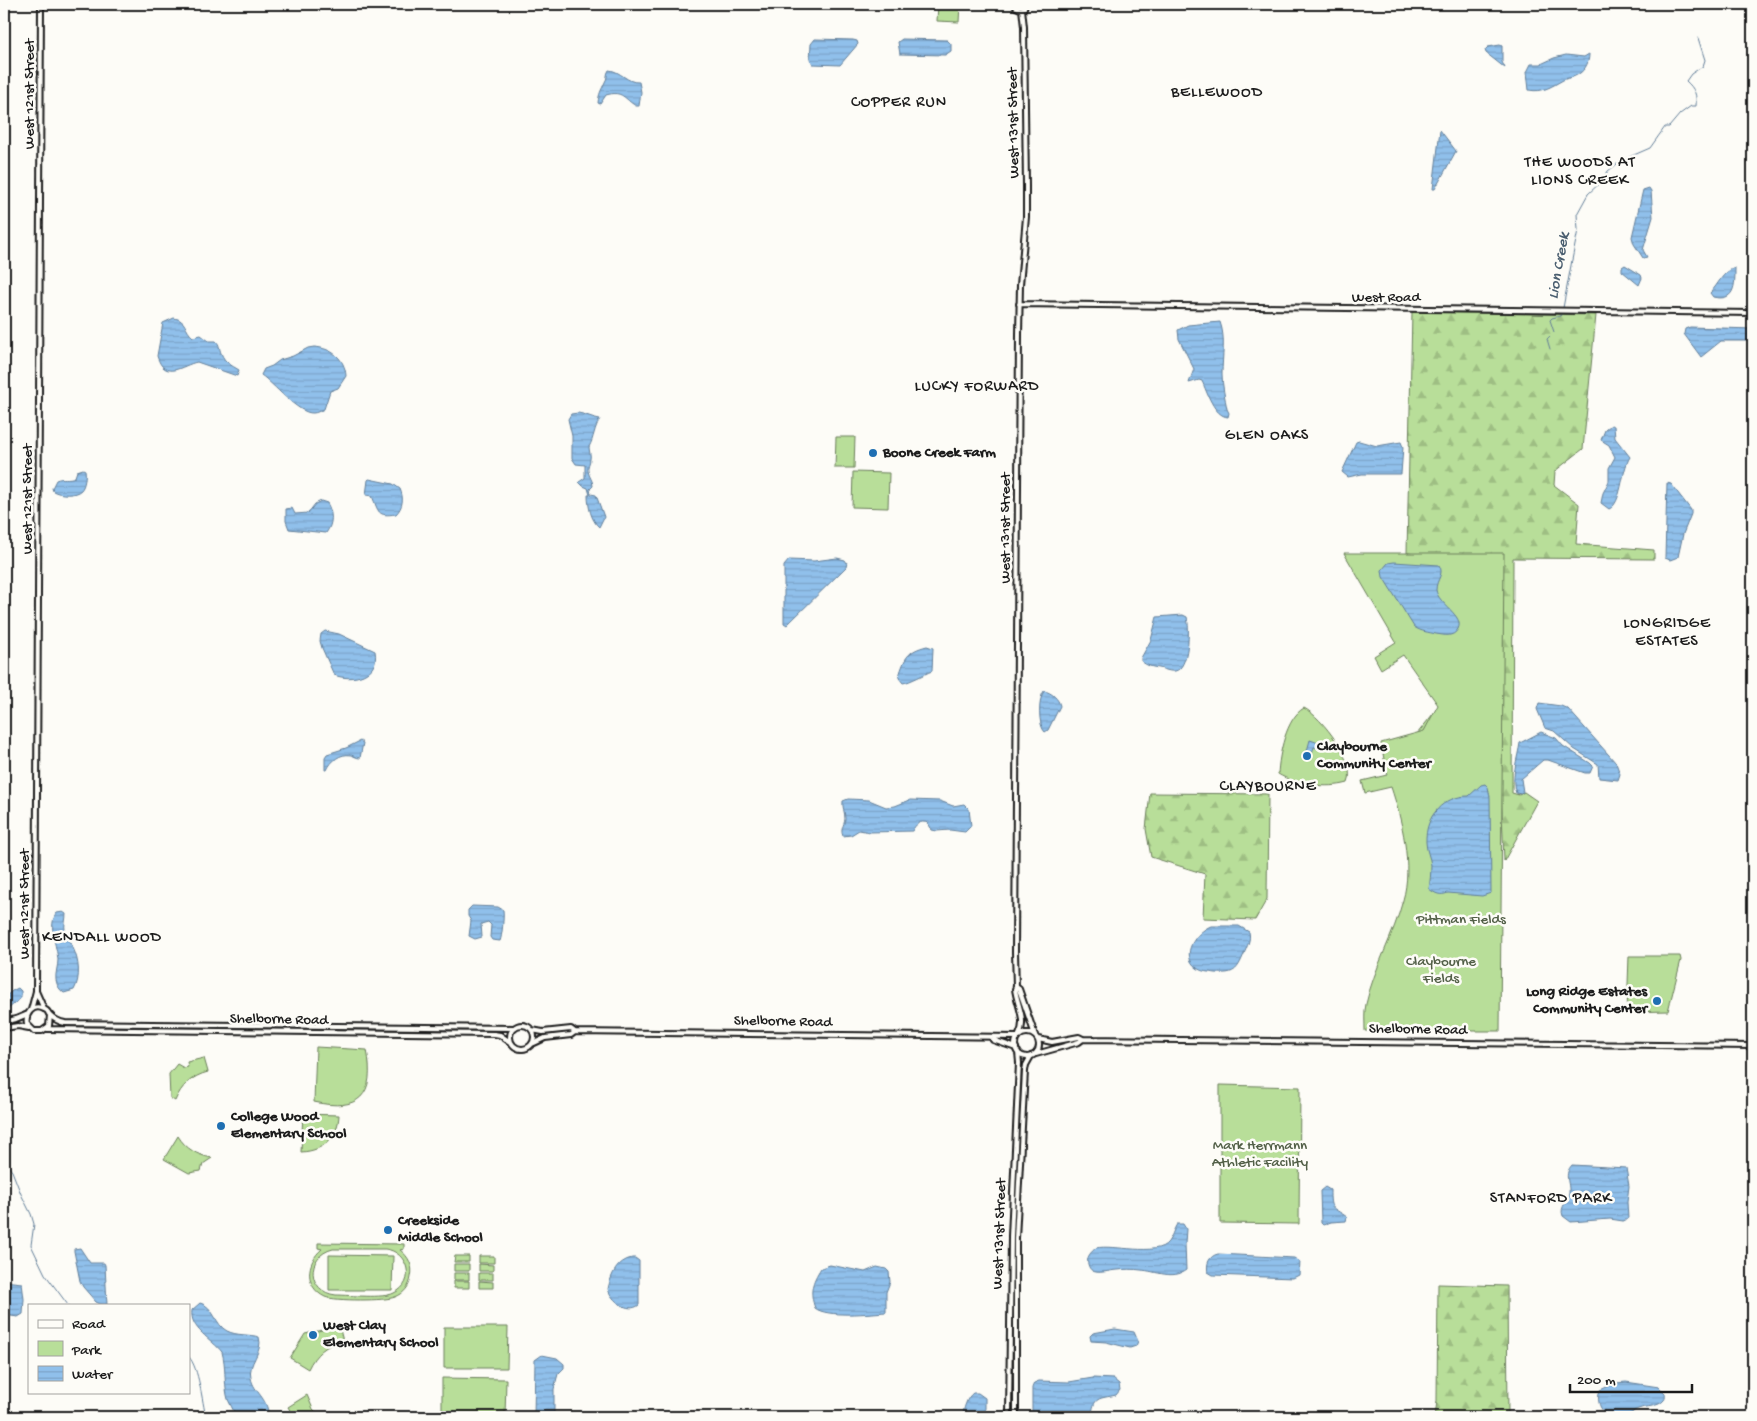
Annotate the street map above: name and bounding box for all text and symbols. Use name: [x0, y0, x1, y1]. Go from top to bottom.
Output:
street label: West 121st Street: [21, 37, 39, 149]
street label: West 131st Street: [1004, 66, 1024, 179]
district label: BELLEWOOD: [1170, 84, 1263, 103]
district label: COPPER RUN: [851, 94, 947, 113]
district label: THE WOODS AT LIONS CREEK: [1523, 154, 1636, 191]
water label: Lion Creek: [1545, 230, 1575, 301]
street label: West Road: [1352, 289, 1421, 307]
district label: LUCKY FORWARD: [915, 378, 1039, 397]
district label: GLEN OAKS: [1225, 427, 1309, 446]
street label: West 121st Street: [19, 442, 37, 554]
place label: Boone Creek Farm: [882, 444, 996, 462]
marker: Boone Creek Farm: [867, 447, 879, 459]
street label: West 131st Street: [997, 471, 1015, 583]
district label: LONGRIDGE ESTATES: [1623, 615, 1711, 652]
place label: Claybourne Community Center: [1316, 738, 1433, 773]
marker: Claybourne Community Center: [1301, 750, 1313, 762]
district label: CLAYBOURNE: [1219, 778, 1317, 797]
street label: West 121st Street: [16, 847, 34, 959]
park label: Pittman Fields: [1415, 911, 1506, 929]
district label: KENDALL WOOD: [42, 929, 162, 948]
park label: Claybourne Fields: [1406, 953, 1476, 988]
place label: Long Ridge Estates Community Center: [1526, 983, 1649, 1018]
marker: Long Ridge Estates Community Center: [1651, 995, 1663, 1007]
street label: Shelborne Road: [230, 1010, 329, 1030]
street label: Shelborne Road: [734, 1012, 833, 1032]
street label: Shelborne Road: [1369, 1020, 1468, 1040]
place label: College Wood Elementary School: [230, 1108, 347, 1143]
marker: College Wood Elementary School: [215, 1120, 227, 1132]
park label: Mark Herrmann Athletic Facility: [1212, 1137, 1309, 1172]
street label: West 131st Street: [989, 1176, 1011, 1290]
district label: STANFORD PARK: [1490, 1190, 1613, 1209]
place label: Creekside Middle School: [397, 1212, 484, 1247]
marker: Creekside Middle School: [382, 1224, 394, 1236]
legend: [28, 1304, 190, 1394]
text: Road: [72, 1316, 106, 1334]
place label: West Clay Elementary School: [322, 1317, 439, 1352]
marker: West Clay Elementary School: [307, 1329, 319, 1341]
text: Park: [71, 1342, 102, 1360]
scale bar: [1570, 1361, 1692, 1393]
text: Water: [72, 1366, 114, 1384]
text: 200 m: [1577, 1372, 1616, 1390]

